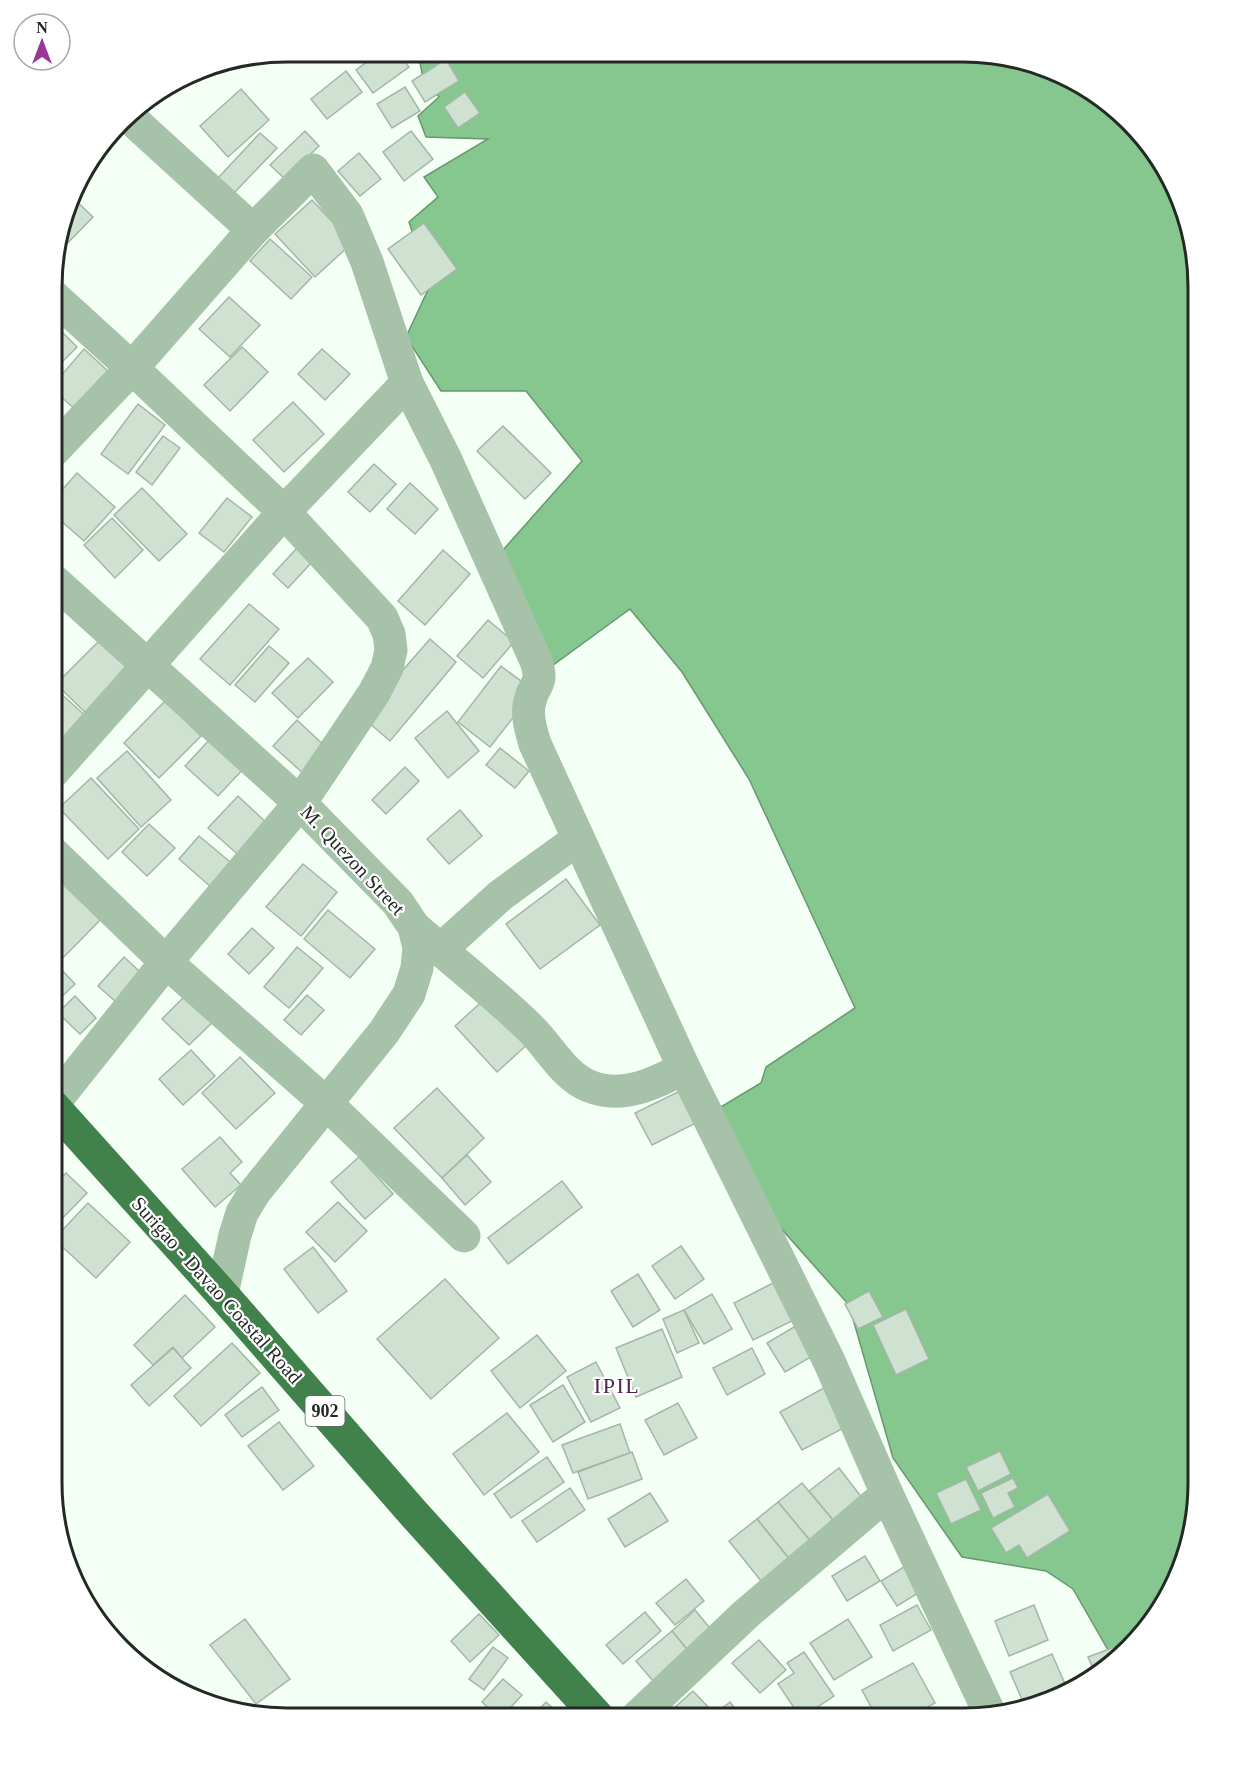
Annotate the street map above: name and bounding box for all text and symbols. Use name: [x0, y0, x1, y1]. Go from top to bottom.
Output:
north arrow: [12, 12, 72, 72]
text: N: [36, 19, 48, 36]
street label: M. Quezon Street: [297, 801, 410, 920]
street label: Surigao - Davao Coastal Road: [127, 1192, 307, 1388]
district label: IPIL: [594, 1373, 640, 1398]
road number: 902: [306, 1396, 344, 1426]

